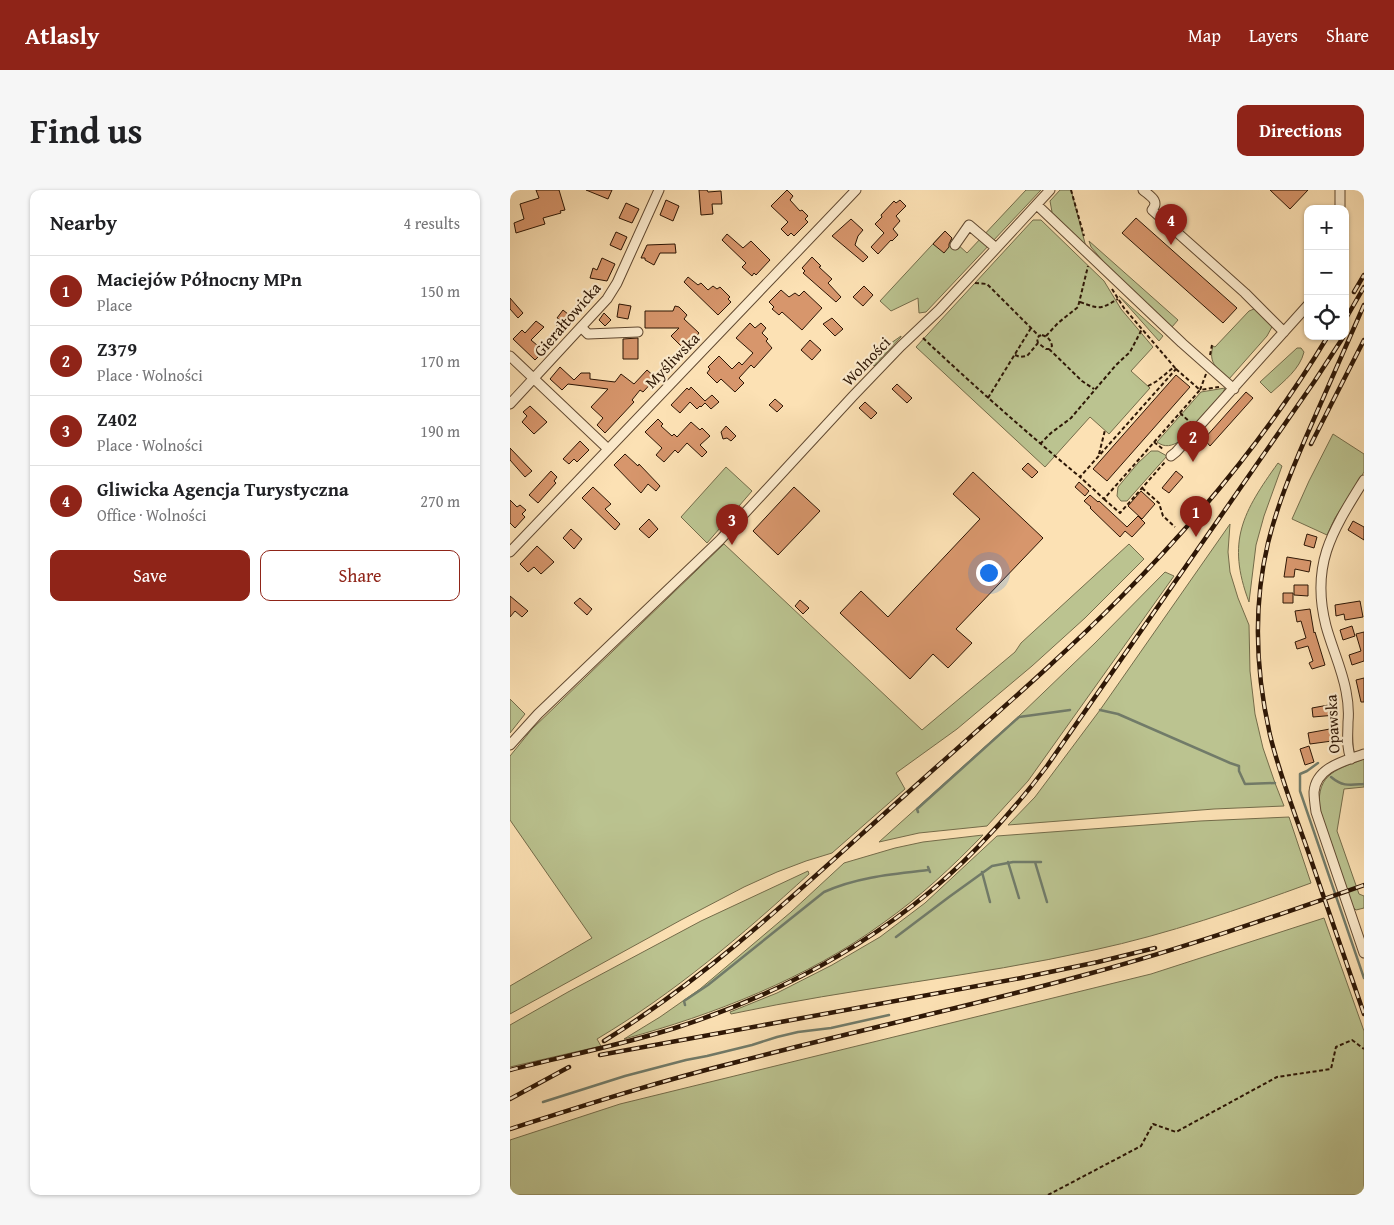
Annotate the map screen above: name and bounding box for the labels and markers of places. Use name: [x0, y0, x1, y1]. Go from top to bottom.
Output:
pin: 4: [1155, 204, 1187, 245]
pin: 2: [1177, 421, 1209, 462]
pin: 1: [1180, 496, 1212, 537]
pin: 3: [716, 504, 748, 545]

